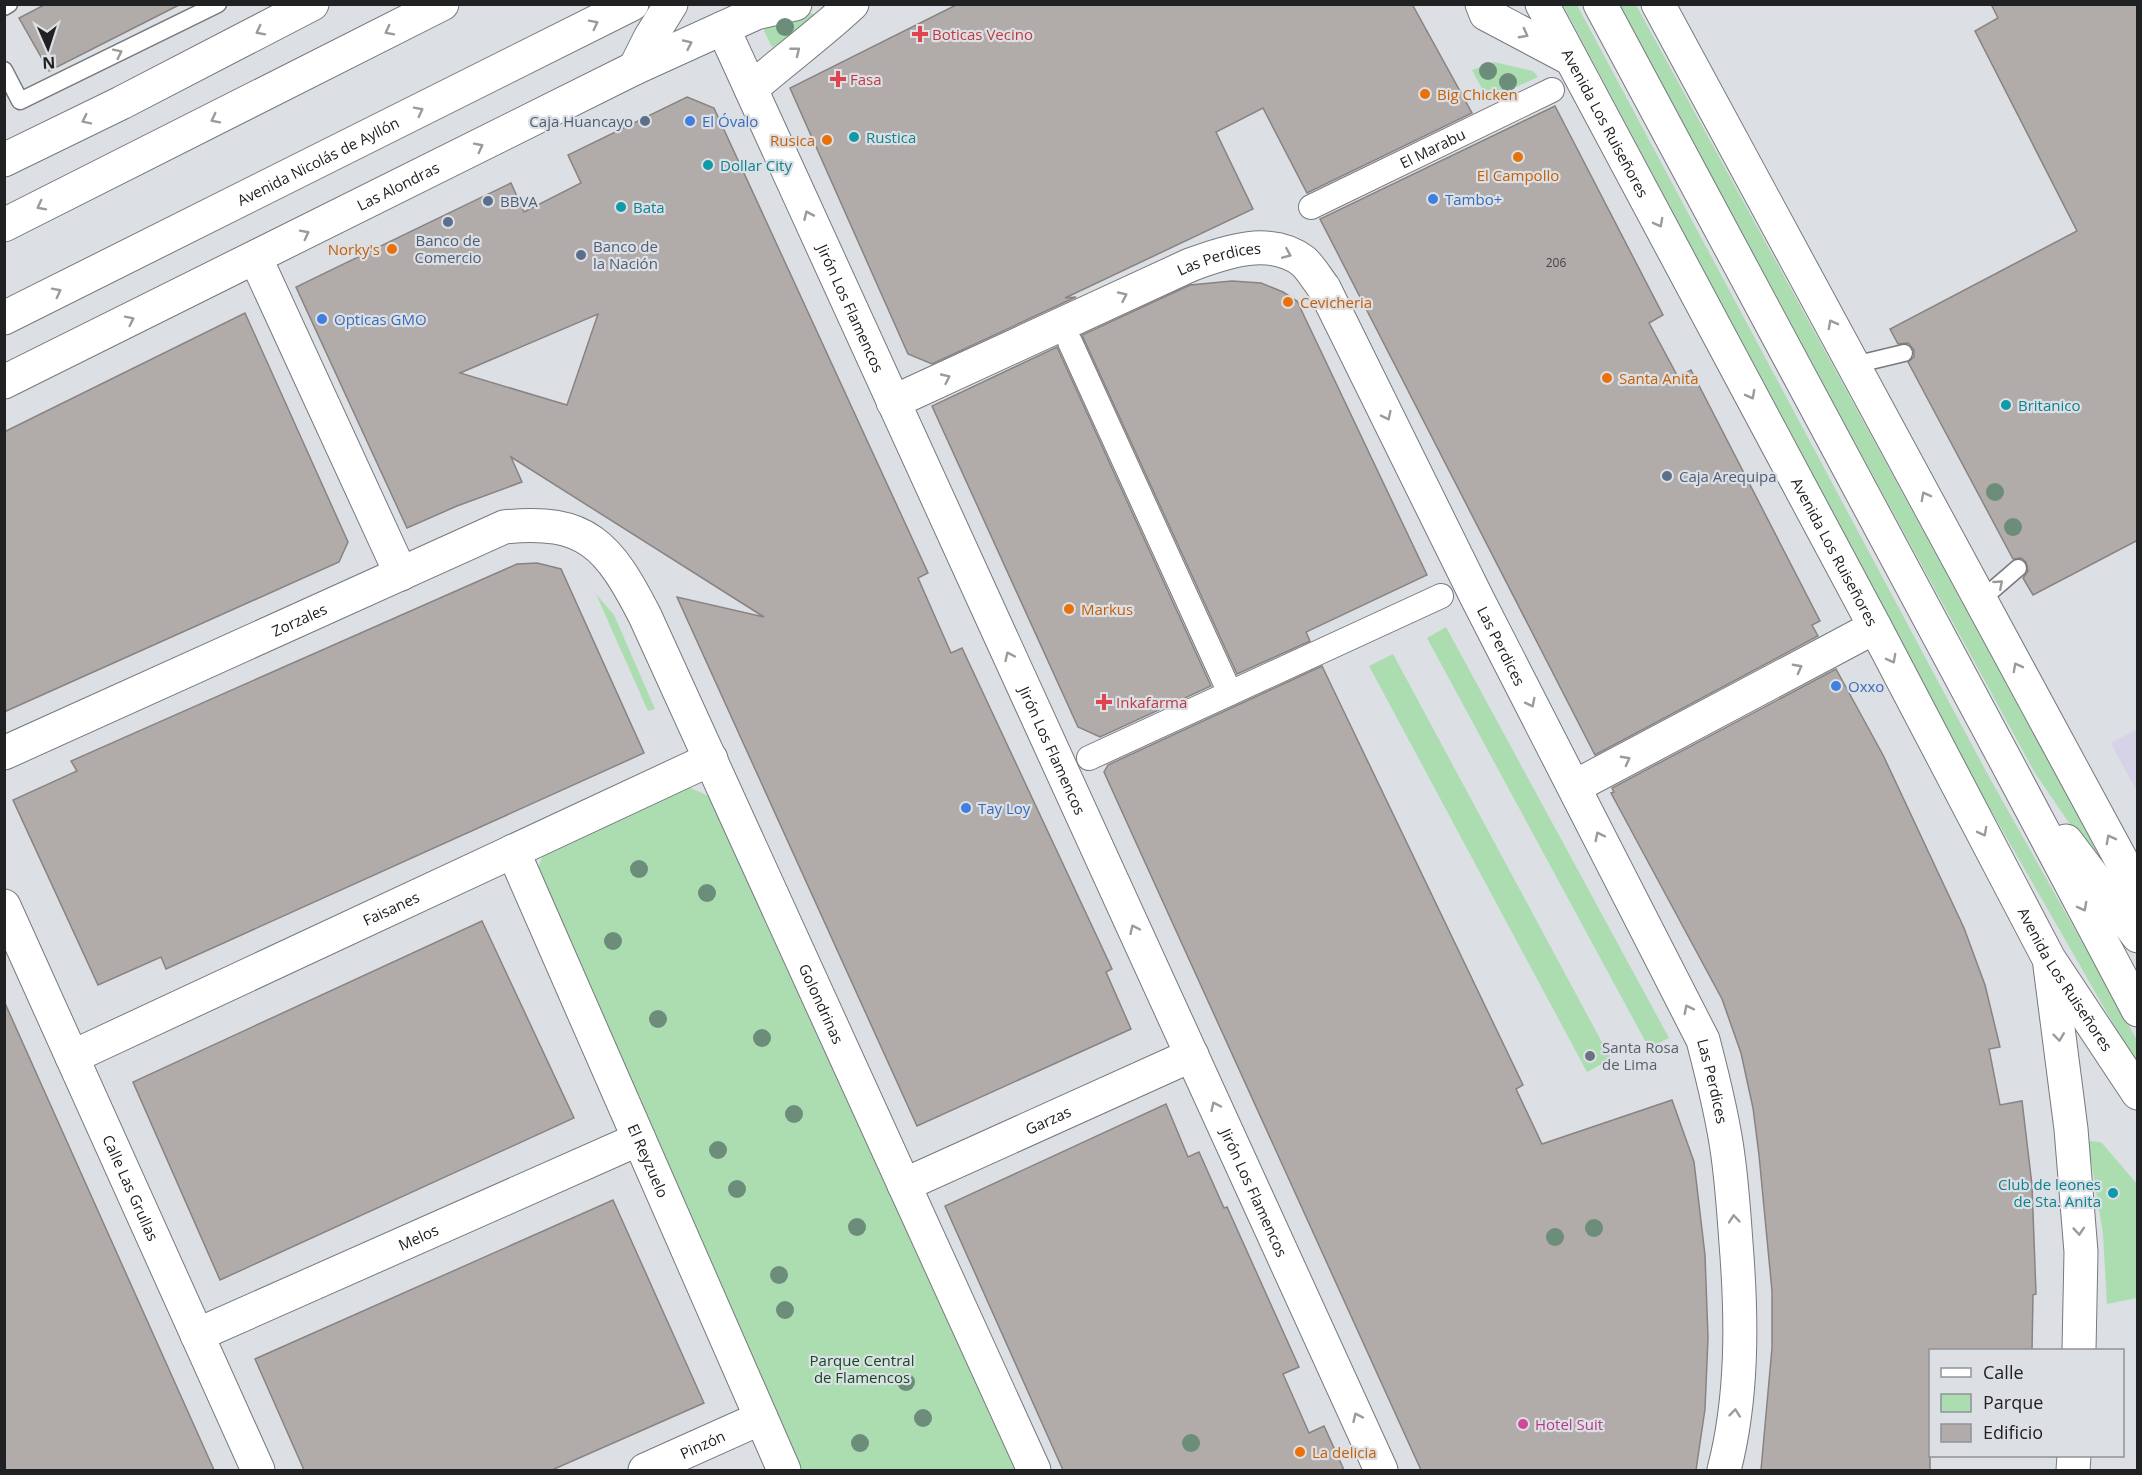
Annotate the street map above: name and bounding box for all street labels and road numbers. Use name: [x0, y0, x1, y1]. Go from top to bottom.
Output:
street label: Avenida Los Ruiseñores: [1558, 45, 1653, 201]
street label: Avenida Nicolás de Ayllón: [234, 112, 402, 210]
street label: El Marabu: [1396, 124, 1469, 172]
street label: Las Alondras: [353, 157, 442, 215]
street label: Las Perdices: [1174, 238, 1261, 280]
street label: Jirón Los Flamencos: [812, 239, 889, 376]
street label: Avenida Los Ruiseñores: [1787, 474, 1883, 629]
street label: Zorzales: [268, 598, 330, 641]
street label: Las Perdices: [1473, 603, 1530, 689]
street label: Jirón Los Flamencos: [1014, 681, 1091, 818]
street label: Faisanes: [360, 886, 423, 930]
street label: Avenida Los Ruiseñores: [2014, 904, 2117, 1055]
street label: Golondrinas: [795, 960, 848, 1047]
street label: Las Perdices: [1693, 1036, 1733, 1125]
street label: Garzas: [1022, 1101, 1074, 1139]
street label: El Reyzuelo: [624, 1121, 674, 1201]
street label: Jirón Los Flamencos: [1216, 1123, 1292, 1260]
street label: Calle Las Grullas: [98, 1132, 163, 1244]
street label: Melos: [395, 1219, 441, 1255]
street label: Pinzón: [677, 1425, 728, 1463]

